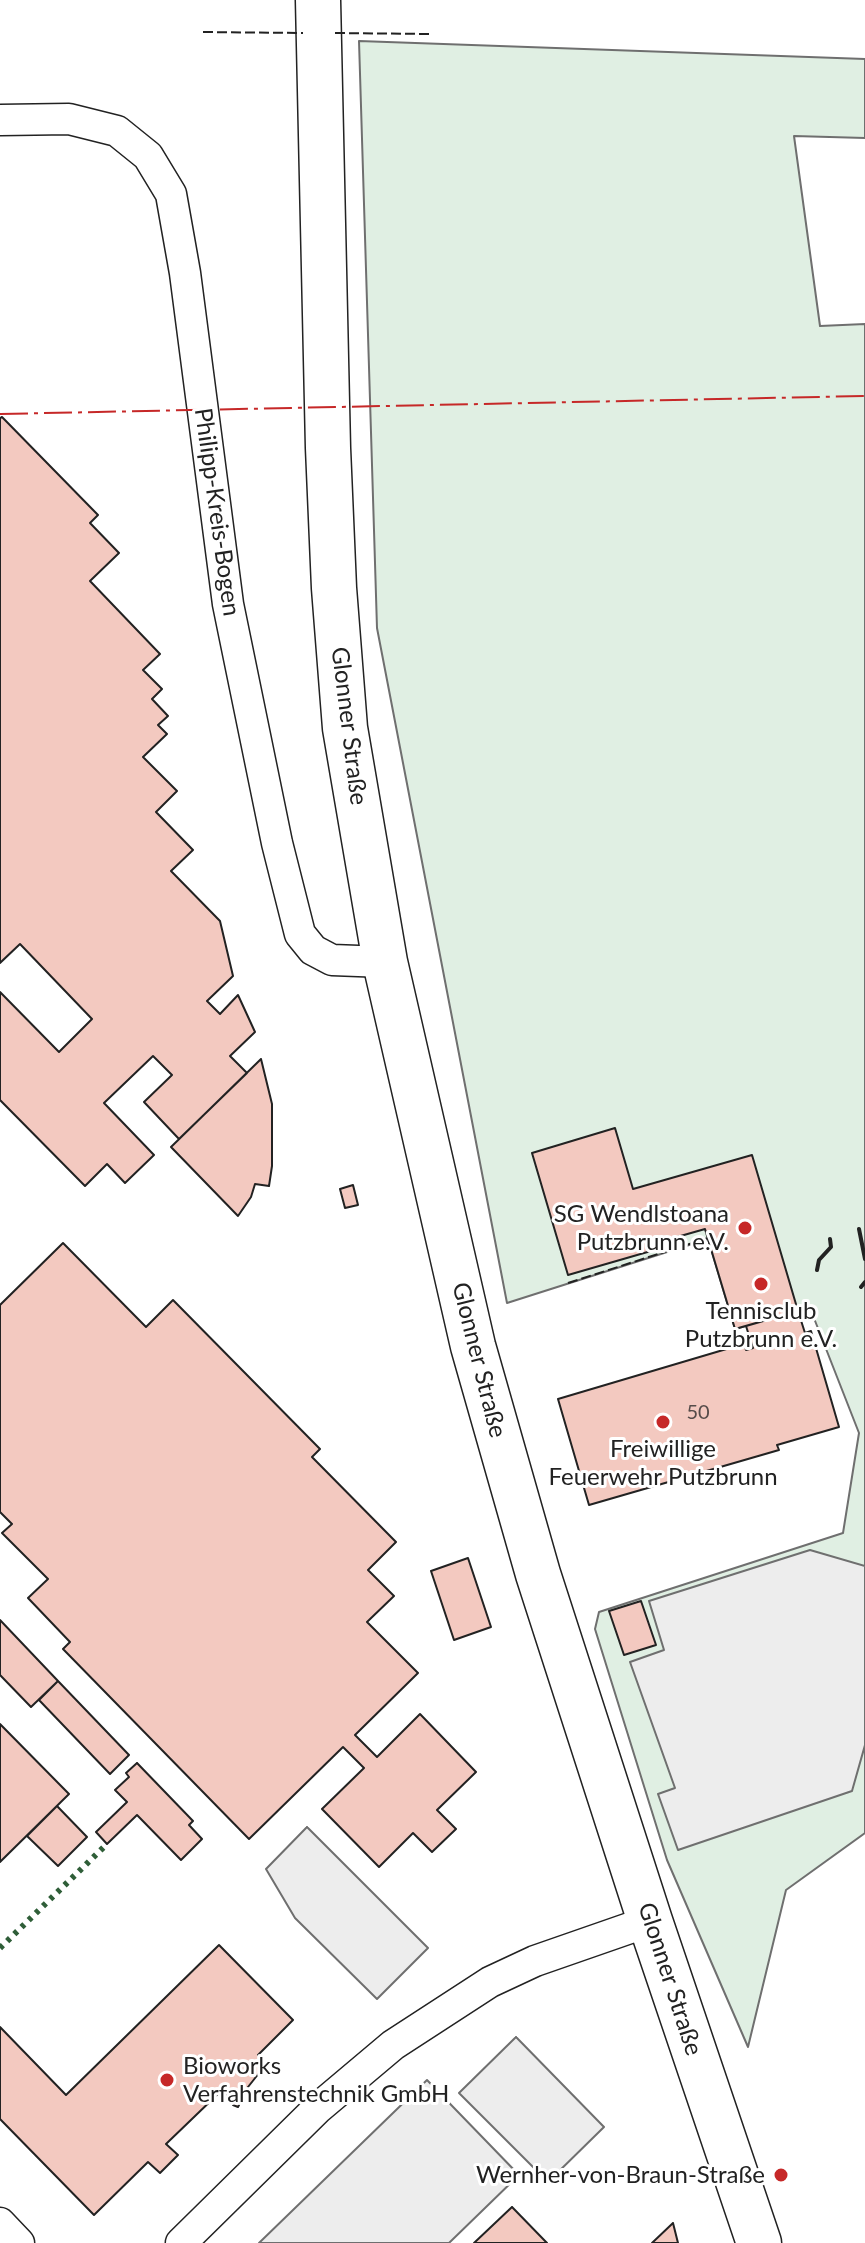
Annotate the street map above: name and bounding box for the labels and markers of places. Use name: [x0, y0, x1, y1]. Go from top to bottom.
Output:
place label: SG Wendlstoana Putzbrunn e.V.: [554, 1200, 729, 1256]
marker: SG Wendlstoana Putzbrunn e.V.: [736, 1219, 754, 1237]
marker: Tennisclub Putzbrunn e.V.: [752, 1275, 770, 1293]
place label: Tennisclub Putzbrunn e.V.: [685, 1297, 837, 1353]
marker: Freiwillige Feuerwehr Putzbrunn: [654, 1413, 672, 1431]
place label: Freiwillige Feuerwehr Putzbrunn: [548, 1435, 778, 1491]
place label: Bioworks Verfahrenstechnik GmbH: [183, 2052, 449, 2108]
marker: Bioworks Verfahrenstechnik GmbH: [158, 2071, 176, 2089]
place label: Wernher-von-Braun-Straße: [476, 2161, 765, 2189]
marker: Wernher-von-Braun-Straße: [772, 2166, 790, 2184]

